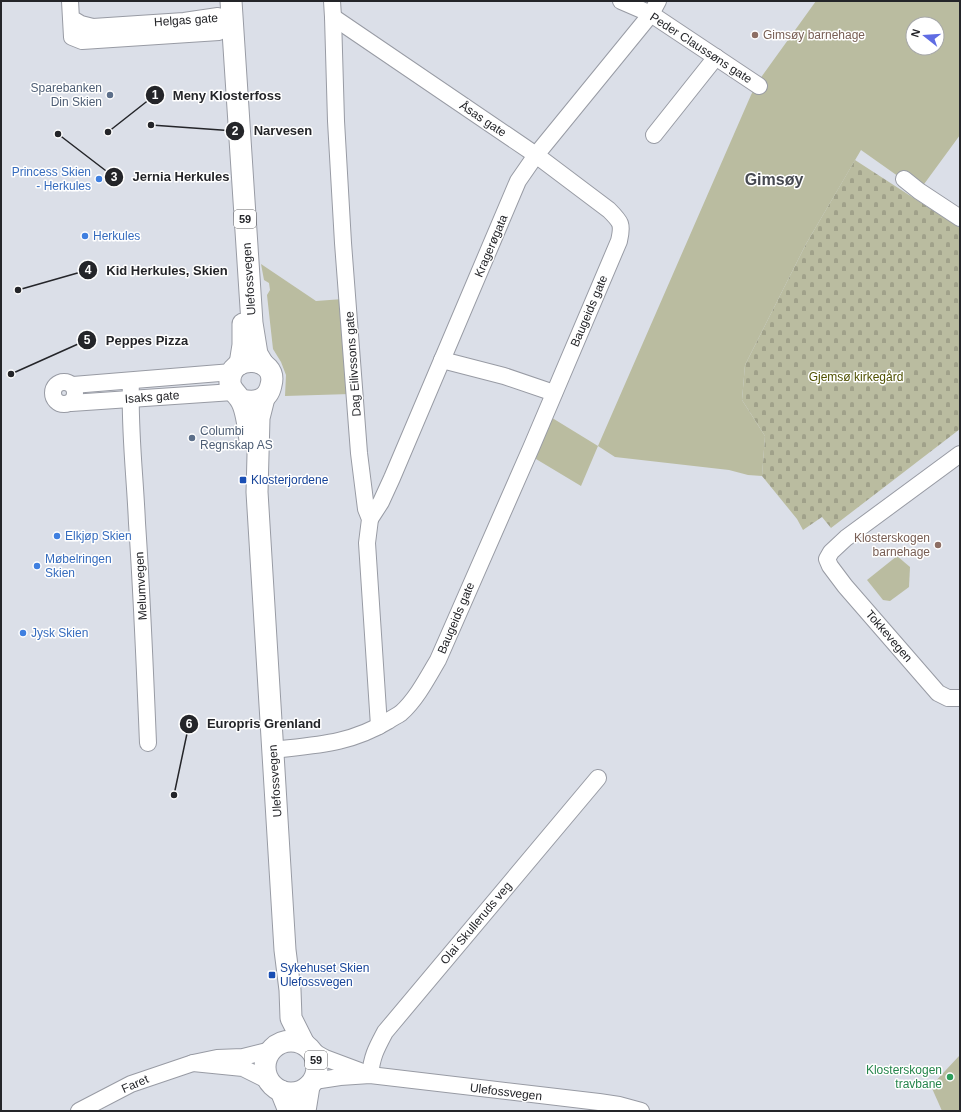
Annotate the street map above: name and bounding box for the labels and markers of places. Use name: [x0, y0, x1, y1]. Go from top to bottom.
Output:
place label: Gimsøy barnehage: [763, 28, 865, 42]
marker: Gimsøy barnehage: [750, 30, 760, 40]
place label: Sparebanken Din Skien: [31, 81, 102, 109]
callout: Meny Klosterfoss: [145, 83, 289, 108]
marker: Sparebanken Din Skien: [105, 90, 115, 100]
callout: Narvesen: [225, 118, 320, 143]
callout: Jernia Herkules: [104, 164, 237, 189]
place label: Princess Skien - Herkules: [12, 165, 91, 193]
marker: Princess Skien - Herkules: [94, 174, 104, 184]
place label: Herkules: [93, 229, 140, 243]
marker: Herkules: [80, 231, 90, 241]
callout: Kid Herkules, Skien: [78, 258, 236, 283]
callout: Peppes Pizza: [77, 328, 196, 353]
place label: Columbi Regnskap AS: [200, 424, 273, 452]
marker: Columbi Regnskap AS: [187, 433, 197, 443]
place label: Klosterjordene: [251, 473, 329, 487]
marker: Klosterjordene: [238, 475, 248, 485]
place label: Elkjøp Skien: [65, 529, 132, 543]
marker: Elkjøp Skien: [52, 531, 62, 541]
place label: Klosterskogen barnehage: [854, 531, 930, 559]
marker: Klosterskogen barnehage: [933, 540, 943, 550]
place label: Møbelringen Skien: [45, 552, 112, 580]
marker: Møbelringen Skien: [32, 561, 42, 571]
place label: Jysk Skien: [31, 626, 88, 640]
marker: Jysk Skien: [18, 628, 28, 638]
callout: Europris Grenland: [179, 711, 329, 736]
place label: Sykehuset Skien Ulefossvegen: [280, 961, 369, 989]
marker: Sykehuset Skien Ulefossvegen: [267, 970, 277, 980]
place label: Klosterskogen travbane: [866, 1063, 942, 1091]
marker: Klosterskogen travbane: [945, 1072, 955, 1082]

